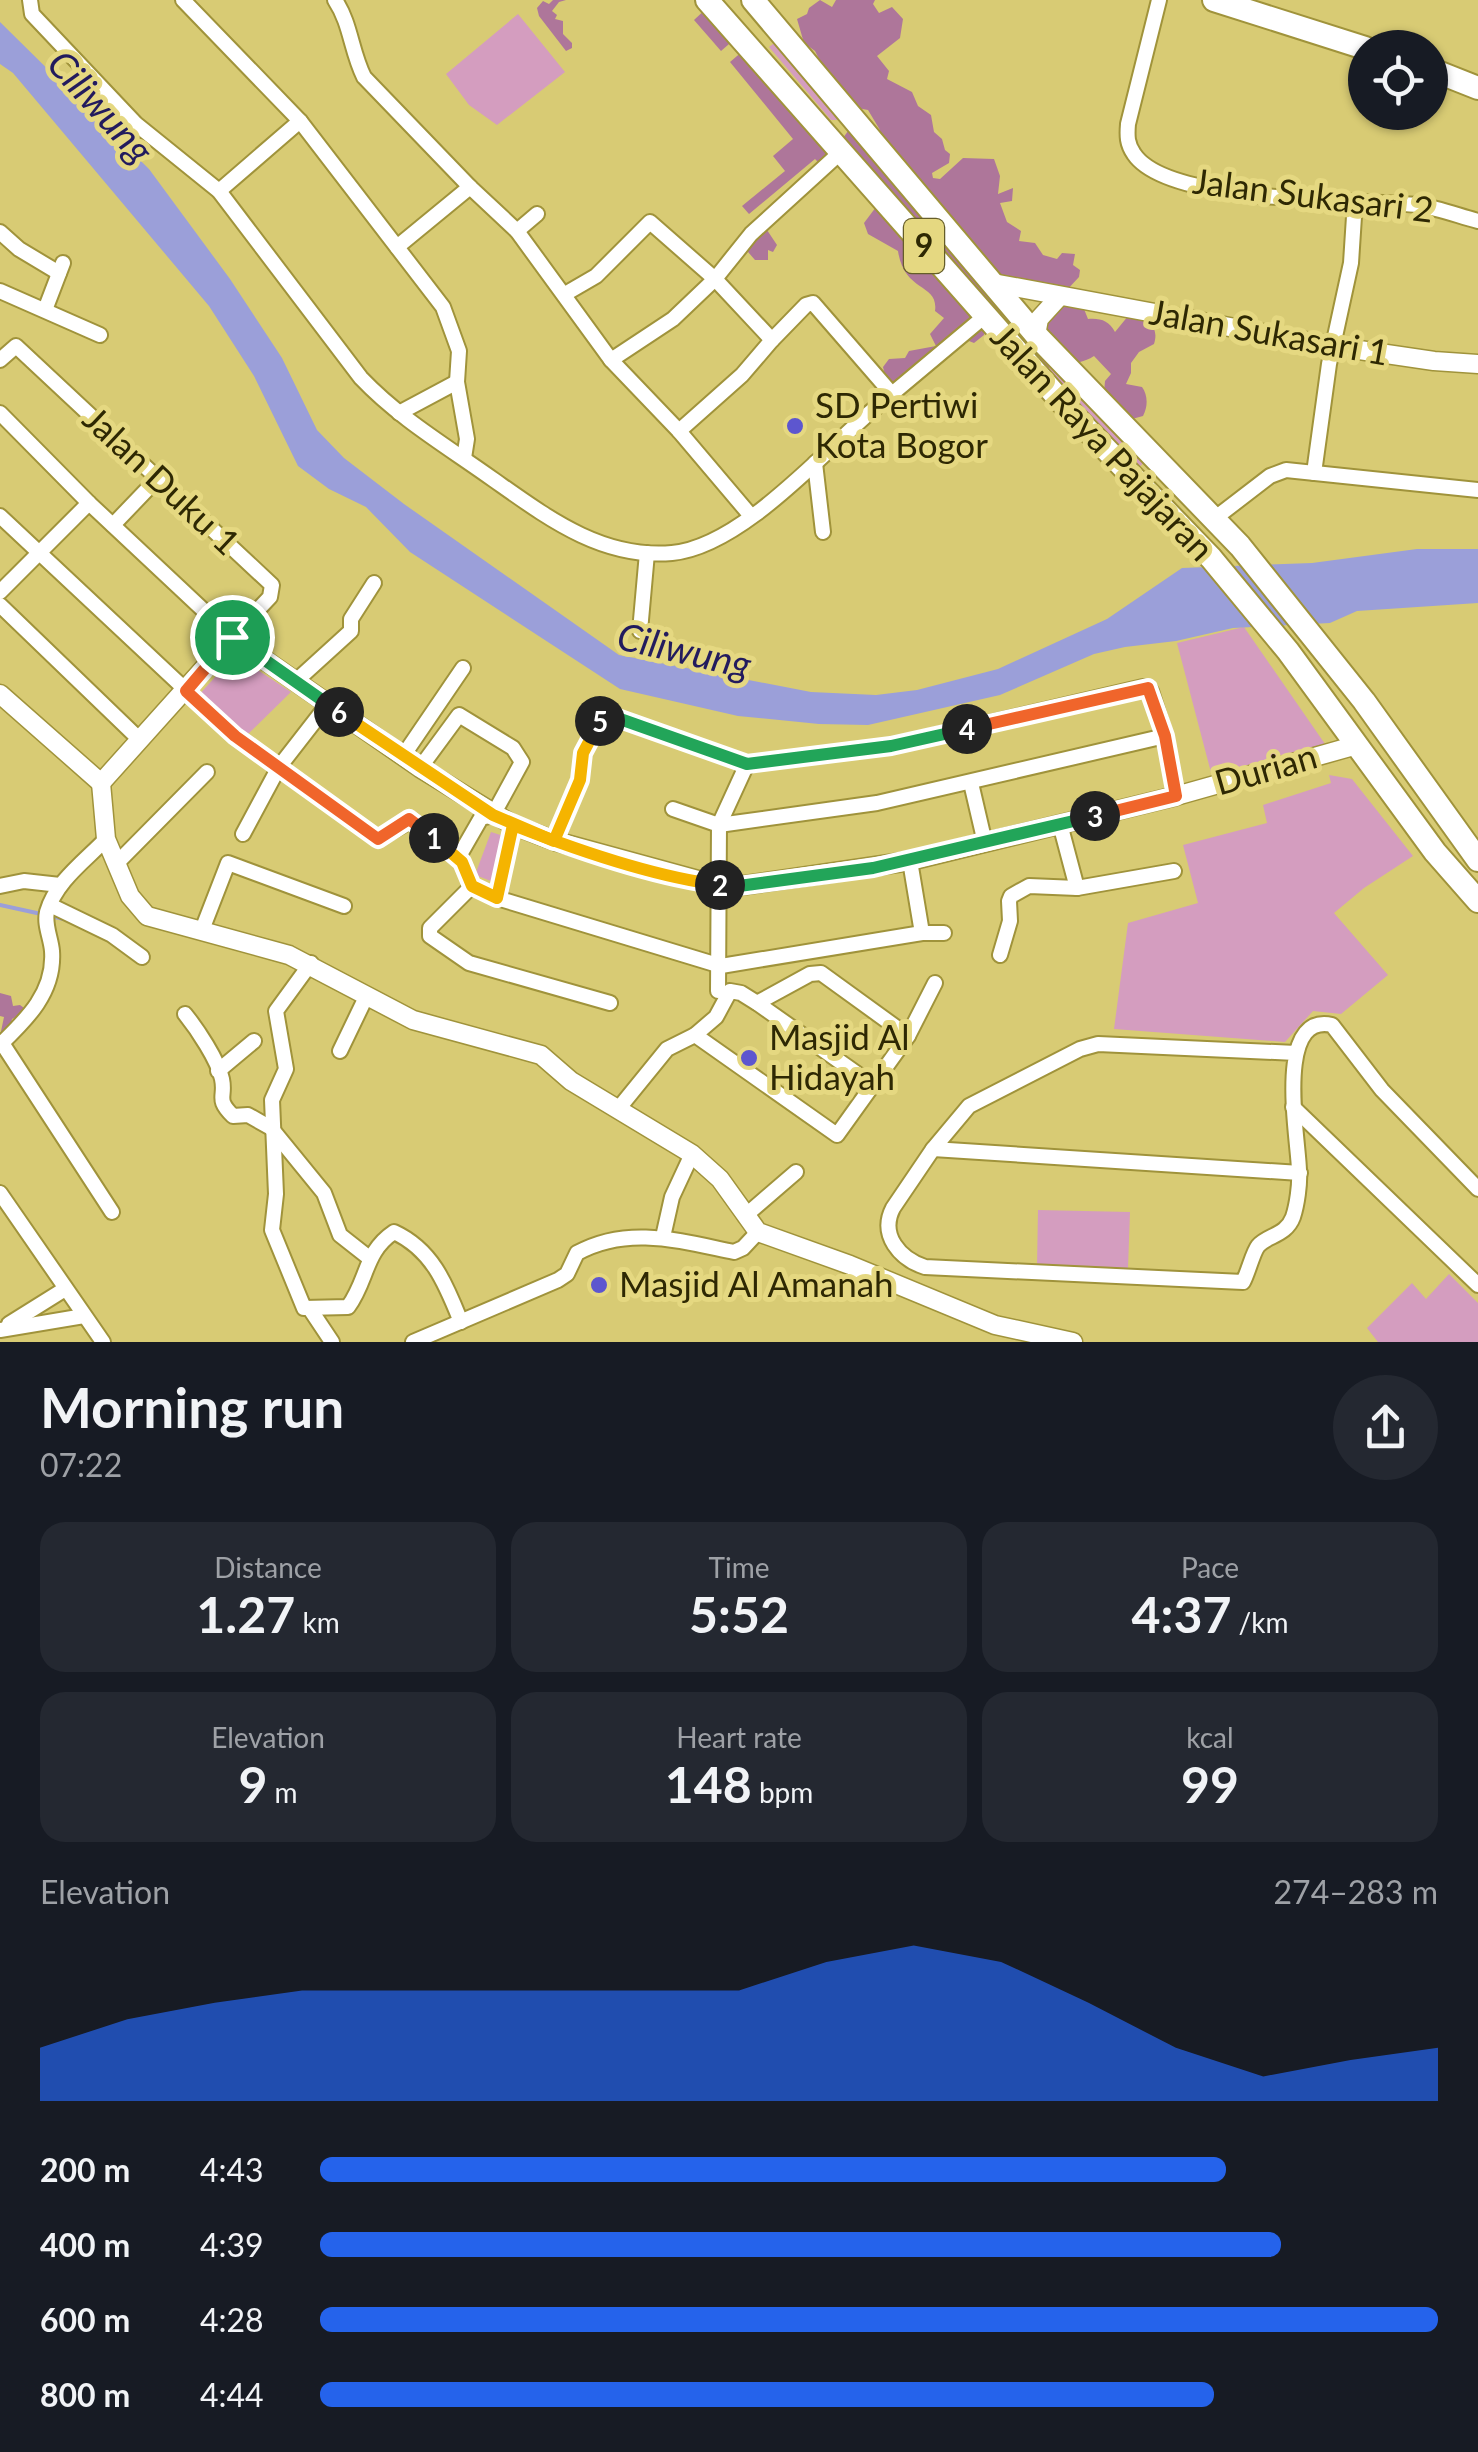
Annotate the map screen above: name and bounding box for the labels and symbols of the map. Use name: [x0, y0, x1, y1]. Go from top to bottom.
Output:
water label: Ciliwung: [39, 40, 164, 172]
street label: Jalan Sukasari 2: [1191, 158, 1436, 230]
road number: 9: [904, 219, 944, 273]
street label: Jalan Sukasari 1: [1147, 289, 1392, 373]
street label: Jalan Raya Pajajaran: [983, 315, 1224, 568]
place label: SD Pertiwi Kota Bogor: [815, 383, 988, 465]
street label: Jalan Duku 1: [76, 397, 249, 562]
marker: SD Pertiwi Kota Bogor: [784, 415, 806, 437]
pin: [190, 595, 275, 680]
water label: Ciliwung: [613, 611, 756, 687]
pin: 6: [314, 687, 364, 737]
pin: 5: [575, 696, 625, 746]
pin: 4: [942, 704, 992, 754]
street label: Durian: [1210, 734, 1321, 803]
pin: 3: [1070, 791, 1120, 841]
pin: 1: [409, 813, 459, 863]
pin: 2: [695, 860, 745, 910]
place label: Masjid Al Hidayah: [769, 1015, 910, 1097]
marker: Masjid Al Hidayah: [738, 1047, 760, 1069]
place label: Masjid Al Amanah: [619, 1262, 894, 1304]
marker: Masjid Al Amanah: [588, 1274, 610, 1296]

